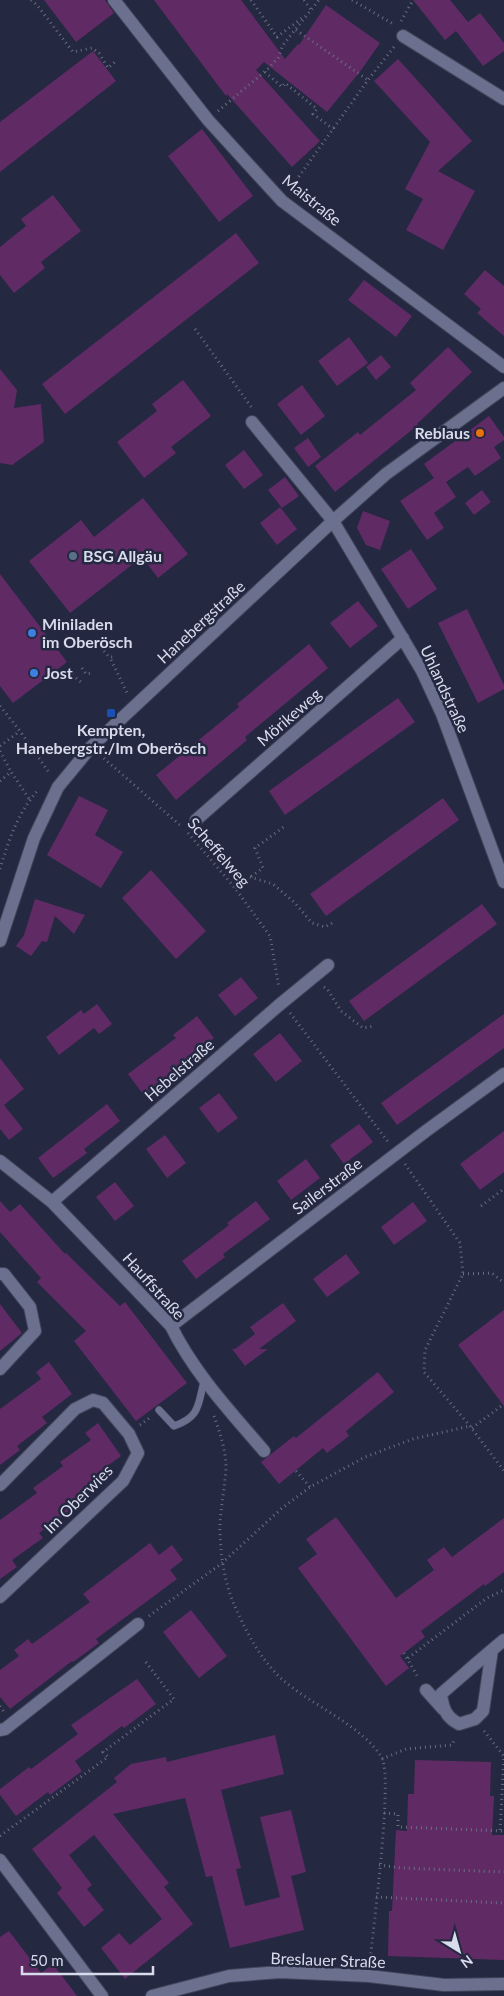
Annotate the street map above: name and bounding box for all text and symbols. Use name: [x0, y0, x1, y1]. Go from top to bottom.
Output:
street label: Maistraße: [279, 170, 346, 229]
place label: Reblaus: [414, 423, 470, 442]
marker: Reblaus: [474, 427, 486, 439]
place label: BSG Allgäu: [83, 546, 162, 565]
marker: BSG Allgäu: [67, 550, 79, 562]
street label: Hanebergstraße: [153, 576, 248, 667]
place label: Miniladen im Oberösch: [42, 614, 132, 651]
marker: Miniladen im Oberösch: [26, 627, 38, 639]
street label: Uhlandstraße: [417, 642, 474, 735]
place label: Jost: [44, 663, 73, 682]
marker: Jost: [28, 667, 40, 679]
street label: Mörikeweg: [253, 684, 325, 750]
marker: Kempten, Hanebergstr./Im Oberösch: [105, 707, 117, 719]
place label: Kempten, Hanebergstr./Im Oberösch: [16, 720, 206, 757]
street label: Scheffelweg: [184, 813, 255, 890]
street label: Hebelstraße: [140, 1034, 217, 1105]
street label: Sailerstraße: [288, 1153, 365, 1218]
street label: Hauffstraße: [119, 1248, 189, 1323]
street label: Im Oberwies: [39, 1460, 116, 1537]
north arrow: [434, 1926, 484, 1976]
scale bar: [22, 1944, 154, 1976]
street label: Breslauer Straße: [270, 1948, 386, 1971]
text: 50 m: [30, 1951, 64, 1969]
text: N: [458, 1952, 477, 1972]

